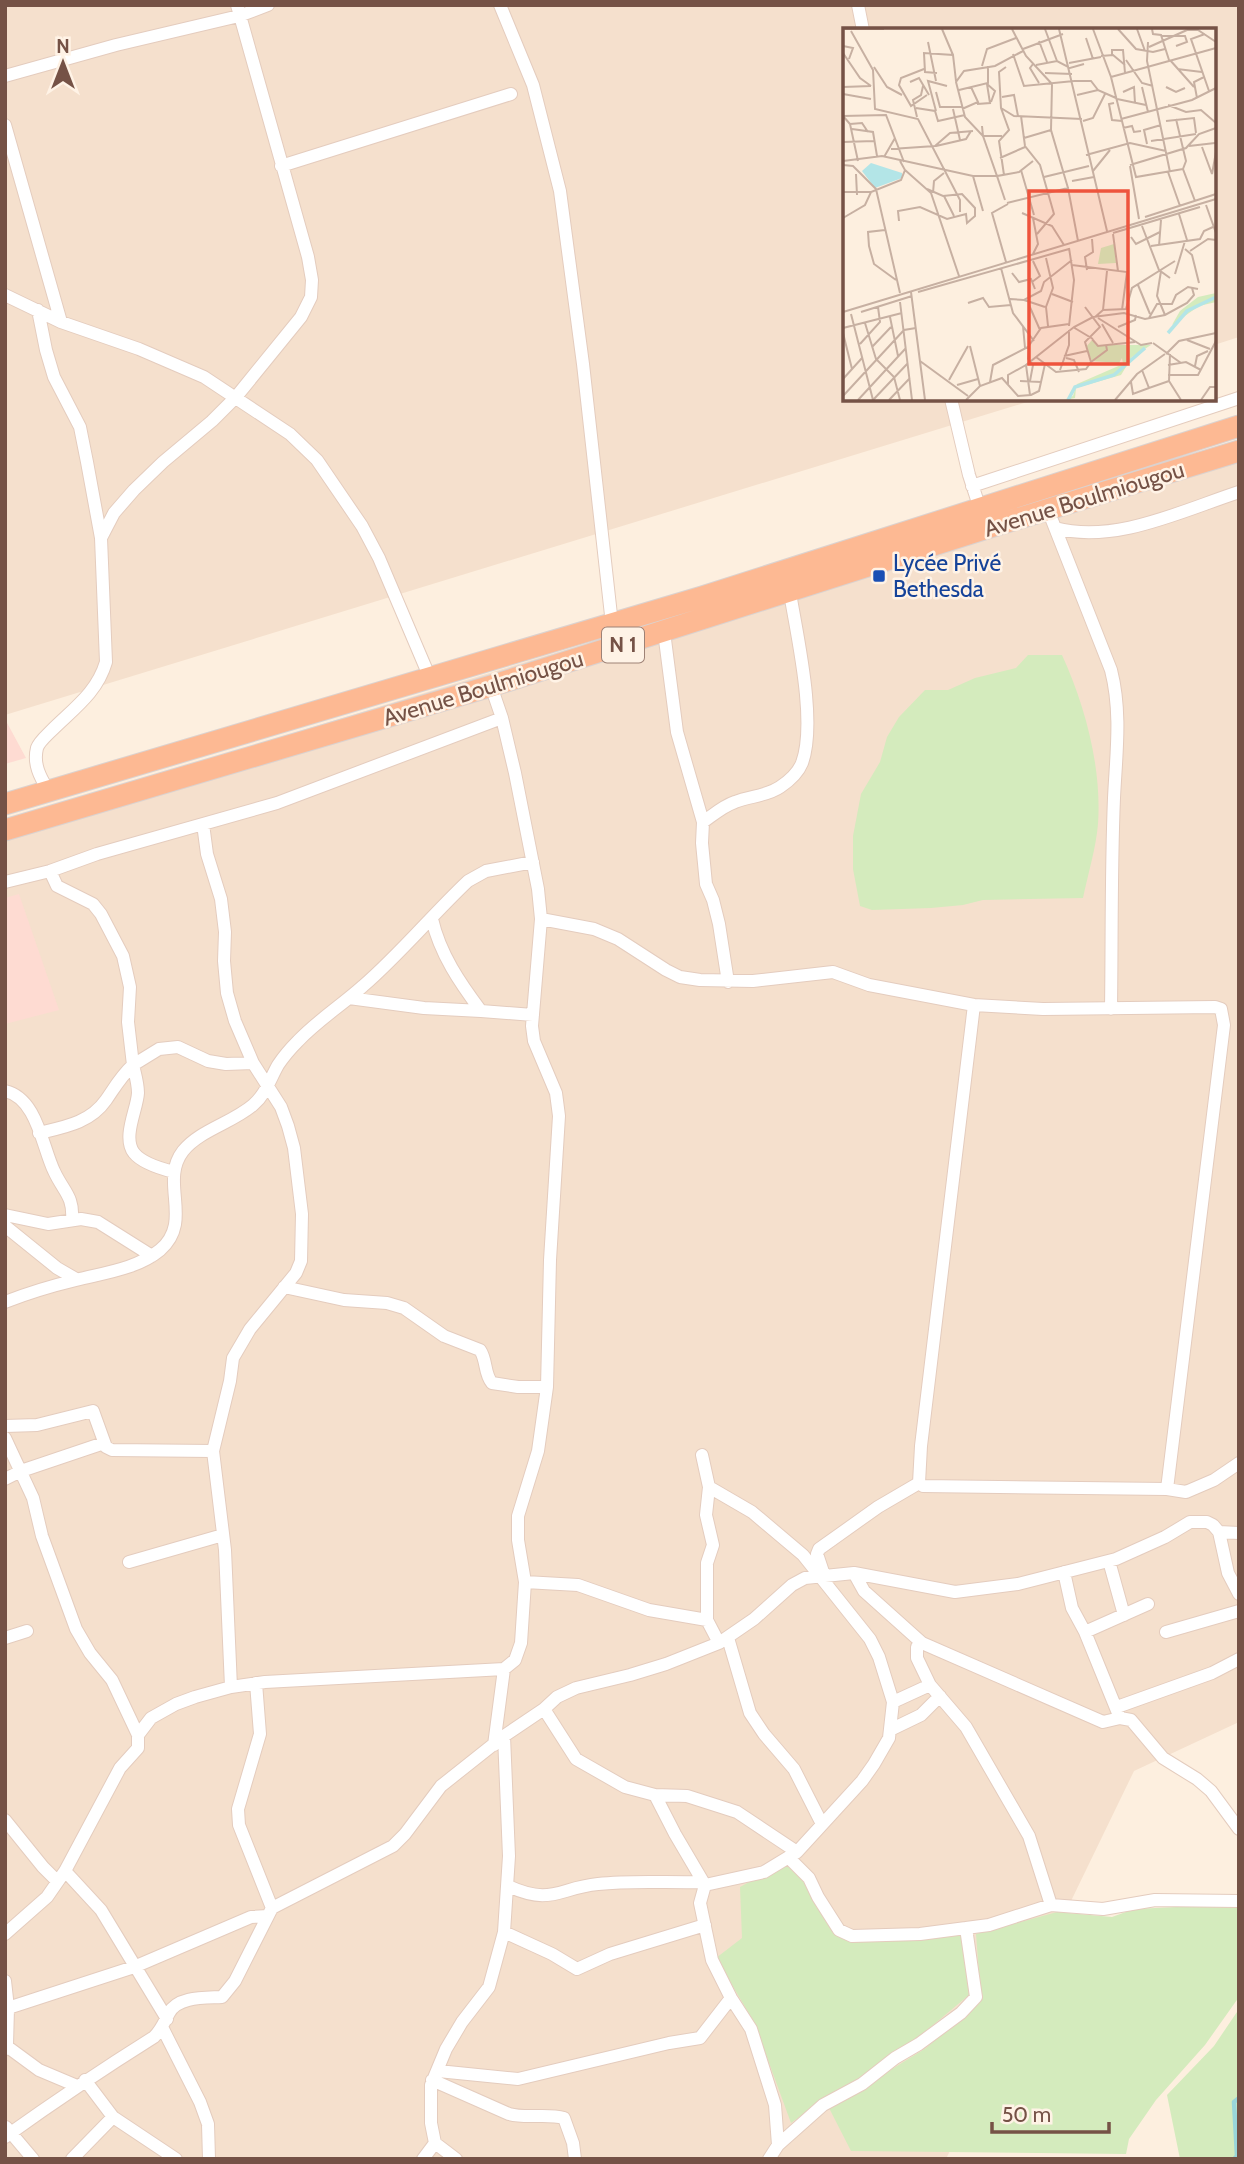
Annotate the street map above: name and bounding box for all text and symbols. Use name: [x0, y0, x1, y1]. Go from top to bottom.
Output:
north arrow: [28, 28, 98, 98]
inset map: [843, 28, 1216, 401]
text: N: [56, 35, 70, 58]
street label: Avenue Boulmiougou: [981, 455, 1187, 543]
place label: Lycée Privé Bethesda: [893, 549, 1001, 603]
marker: Lycée Privé Bethesda: [871, 568, 887, 584]
road number: N 1: [602, 628, 644, 662]
street label: Avenue Boulmiougou: [380, 644, 586, 732]
scale bar: [992, 2090, 1109, 2134]
text: 50 m: [1002, 2102, 1051, 2127]

